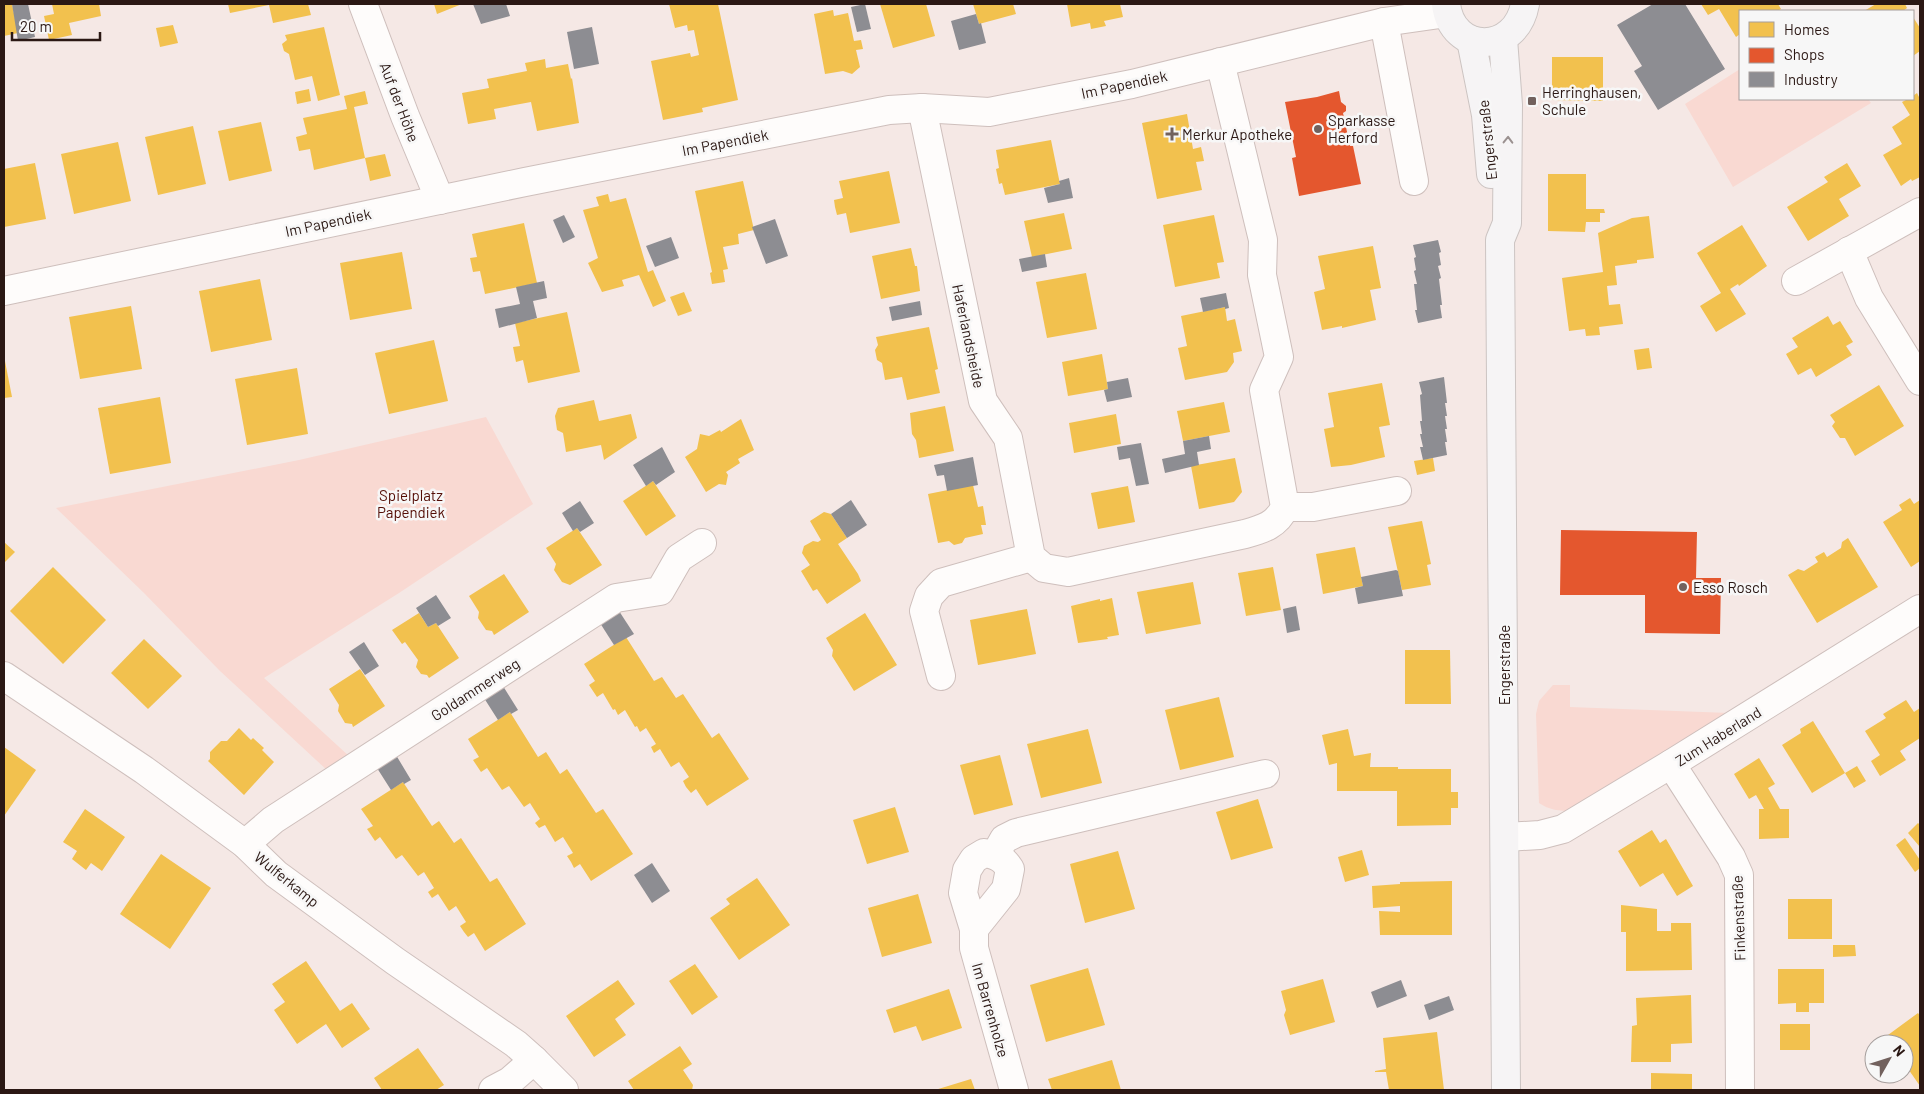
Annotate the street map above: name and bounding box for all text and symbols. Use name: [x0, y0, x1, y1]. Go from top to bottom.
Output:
scale bar: [12, 10, 100, 42]
legend: [1739, 10, 1914, 100]
text: 20 m: [20, 17, 52, 35]
text: Homes: [1784, 20, 1829, 38]
text: Shops: [1784, 45, 1824, 63]
street label: Auf der Höhe: [377, 60, 423, 144]
street label: Im Papendiek: [1079, 66, 1169, 102]
text: Industry: [1784, 70, 1838, 88]
place label: Herringhausen, Schule: [1542, 83, 1641, 118]
marker: Herringhausen, Schule: [1526, 95, 1538, 107]
street label: Engerstraße: [1474, 99, 1500, 181]
place label: Sparkasse Herford: [1328, 111, 1395, 146]
marker: Sparkasse Herford: [1312, 123, 1324, 135]
street label: Im Papendiek: [680, 125, 770, 159]
place label: Merkur Apotheke: [1182, 125, 1292, 143]
marker: Merkur Apotheke: [1166, 128, 1178, 140]
one-way arrow: [1503, 136, 1513, 144]
street label: Im Papendiek: [283, 204, 373, 240]
street label: Haferlandsheide: [949, 282, 989, 390]
park label: Spielplatz Papendiek: [377, 486, 446, 521]
place label: Esso Rosch: [1693, 578, 1768, 596]
marker: Esso Rosch: [1677, 581, 1689, 593]
street label: Engerstraße: [1495, 625, 1513, 705]
street label: Goldammerweg: [427, 654, 523, 724]
street label: Zum Haberland: [1672, 702, 1764, 770]
street label: Wulferkamp: [251, 847, 323, 911]
street label: Finkenstraße: [1728, 875, 1748, 961]
street label: Im Barrenholze: [969, 961, 1013, 1059]
north arrow: [1864, 1034, 1914, 1084]
text: N: [1890, 1042, 1909, 1059]

